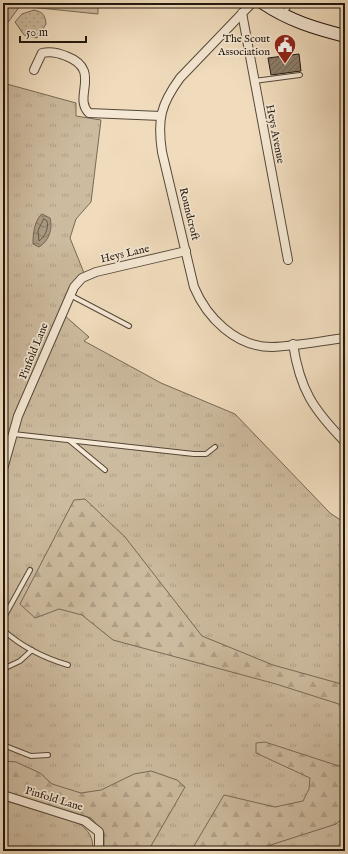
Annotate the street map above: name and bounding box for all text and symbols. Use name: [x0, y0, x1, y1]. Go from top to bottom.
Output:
scale bar: [20, 18, 86, 44]
text: 50 m: [26, 25, 48, 40]
place label: The Scout Association: [217, 32, 270, 59]
public building icon: The Scout Association: [272, 32, 298, 65]
street label: Heys Avenue: [262, 103, 288, 165]
street label: Roundcroft: [176, 186, 202, 242]
street label: Heys Lane: [99, 242, 151, 266]
street label: Pinfold Lane: [16, 321, 52, 381]
street label: Pinfold Lane: [23, 784, 85, 814]

